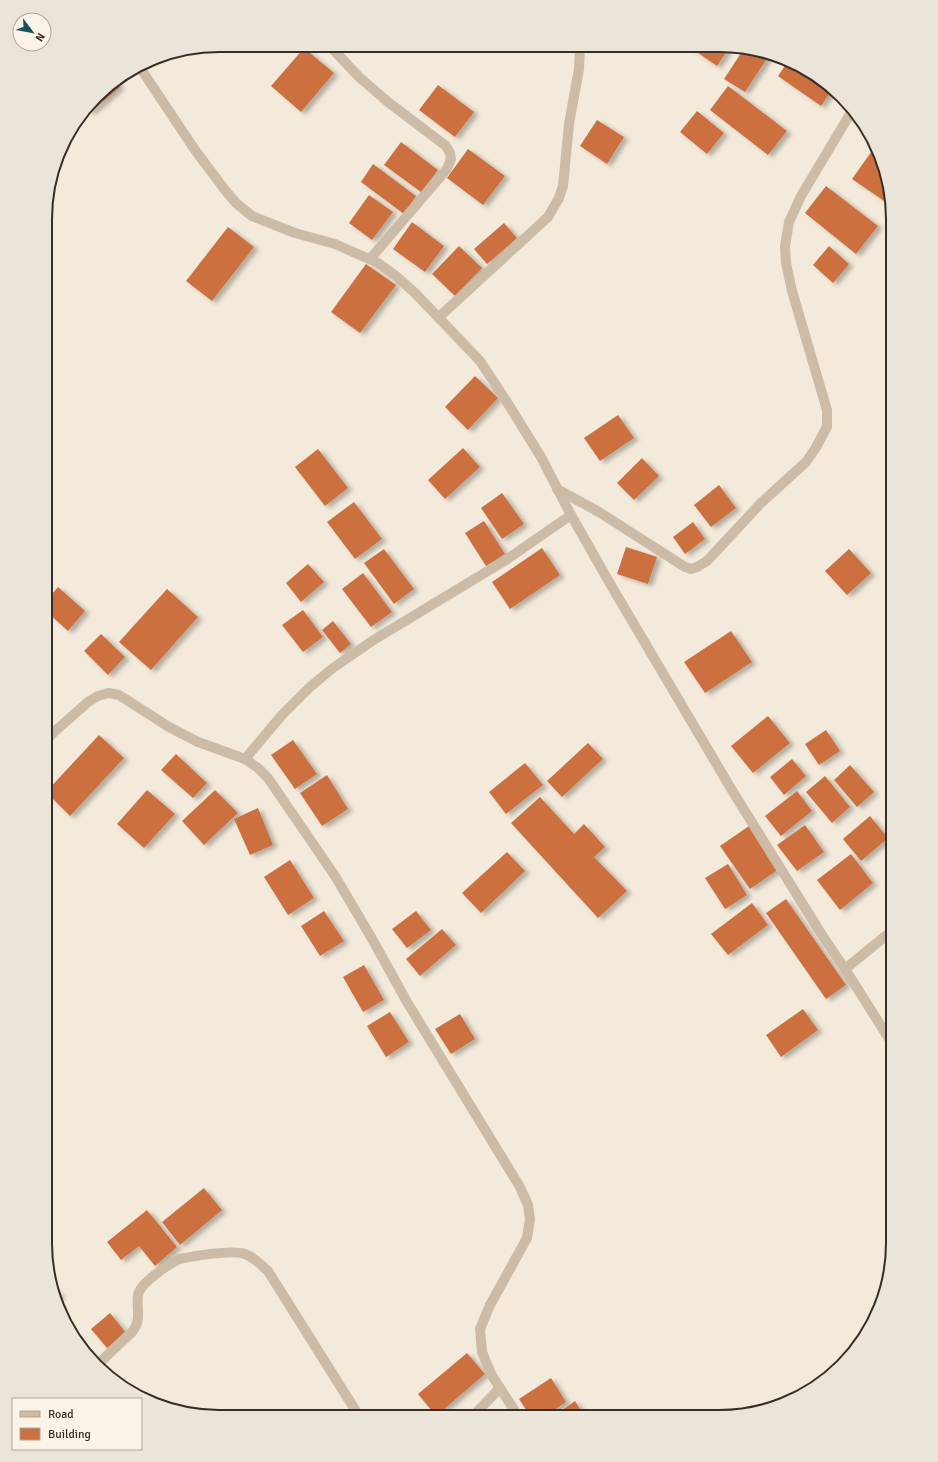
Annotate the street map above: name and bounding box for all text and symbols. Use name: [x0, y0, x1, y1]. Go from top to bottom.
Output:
north arrow: [12, 12, 52, 52]
text: N: [33, 30, 48, 44]
legend: [12, 1398, 142, 1450]
text: Road: [48, 1407, 74, 1422]
text: Building: [48, 1427, 91, 1442]

